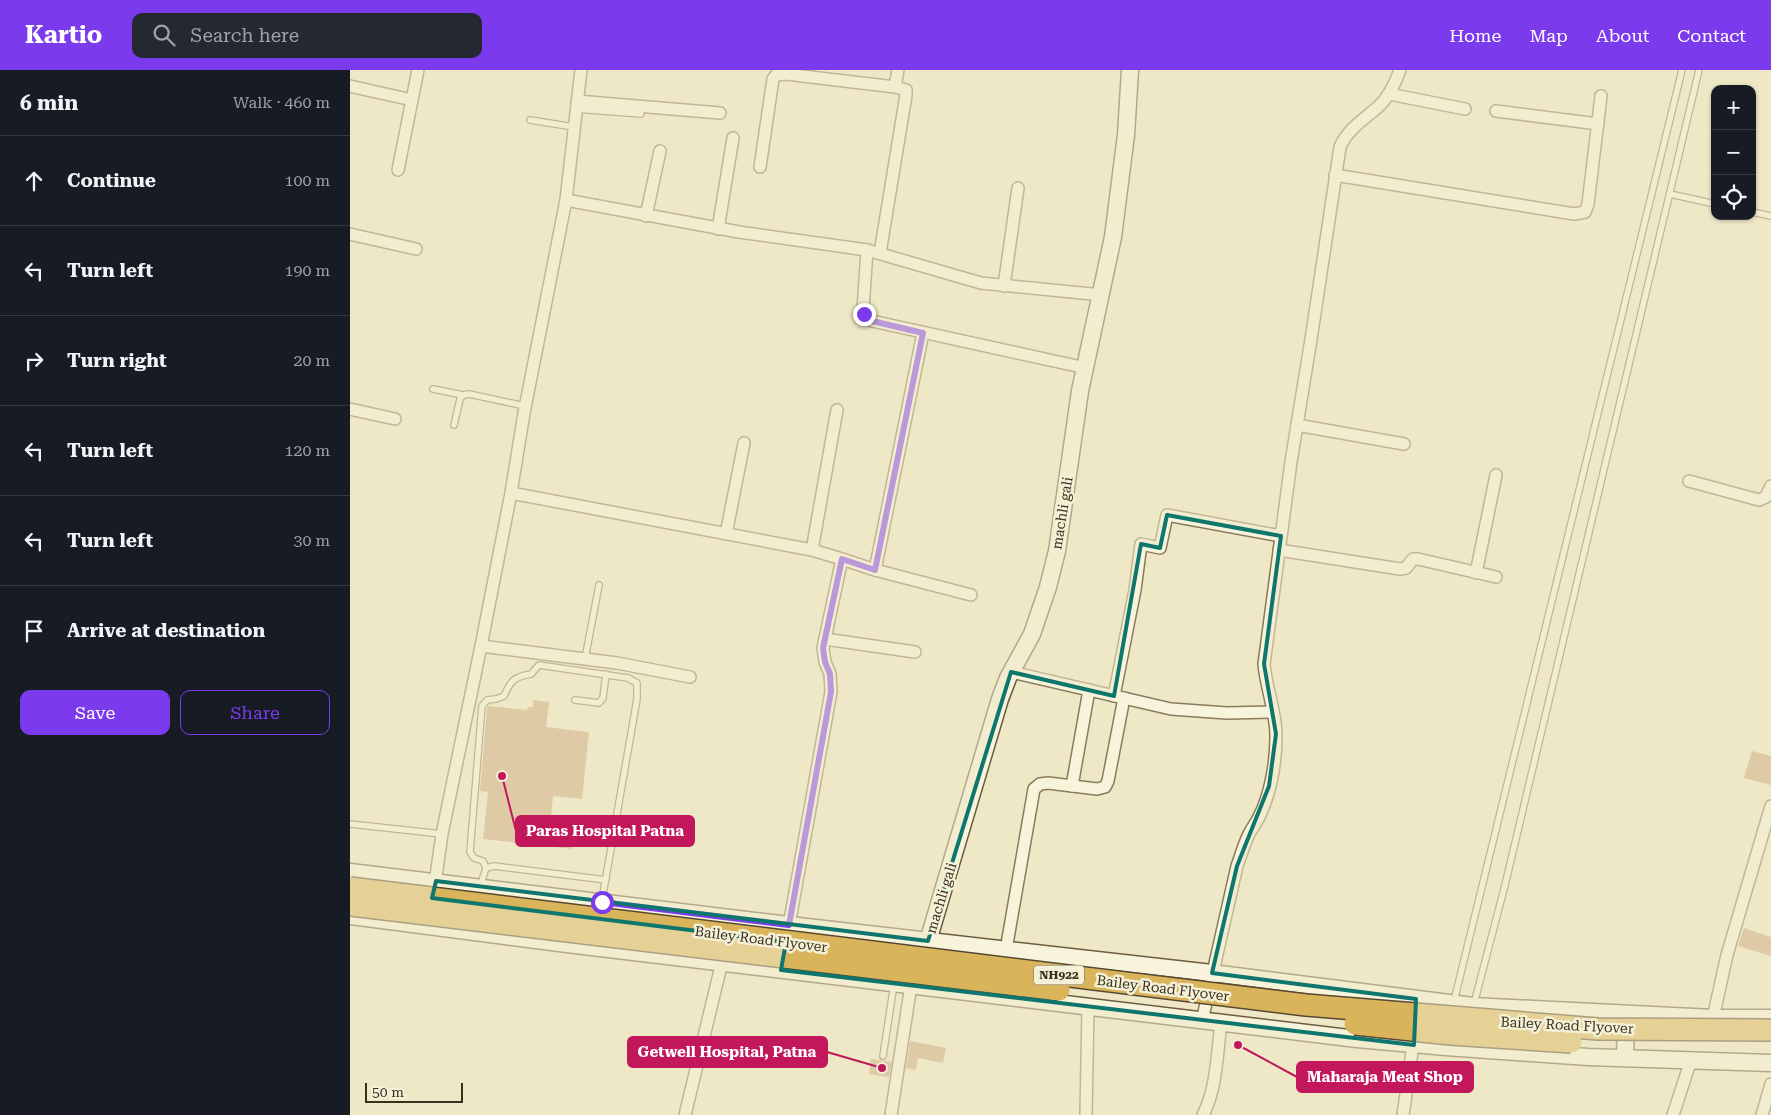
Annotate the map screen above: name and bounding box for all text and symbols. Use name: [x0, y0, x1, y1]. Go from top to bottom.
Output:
search box: [132, 13, 482, 58]
text: Kartio: [25, 21, 102, 49]
icon: search: [150, 21, 178, 49]
text: Search here: [190, 24, 299, 47]
text: Home: [1449, 25, 1501, 46]
text: Map: [1529, 25, 1568, 46]
text: About: [1596, 25, 1649, 46]
text: Contact: [1677, 25, 1746, 46]
map controls: [1711, 85, 1756, 220]
button: +: [1711, 85, 1756, 130]
text: 6 min: [20, 91, 78, 115]
text: Walk · 460 m: [233, 93, 330, 112]
button: −: [1711, 130, 1756, 175]
icon: ahead: [20, 167, 48, 195]
text: Continue: [67, 169, 156, 192]
text: 100 m: [284, 171, 330, 190]
button: locate: [1711, 175, 1756, 220]
icon: left: [20, 257, 48, 285]
text: Turn left: [67, 259, 153, 282]
text: 190 m: [284, 261, 330, 280]
route end: [853, 303, 876, 326]
icon: right: [20, 347, 48, 375]
text: Turn right: [67, 349, 167, 372]
text: 20 m: [293, 351, 330, 370]
icon: left: [20, 437, 48, 465]
text: Turn left: [67, 439, 153, 462]
text: 120 m: [284, 441, 330, 460]
street label: machli gali: [1048, 475, 1076, 550]
icon: left: [20, 527, 48, 555]
text: Turn left: [67, 529, 153, 552]
text: 30 m: [293, 531, 330, 550]
icon: arrive: [20, 617, 48, 645]
text: Arrive at destination: [67, 619, 265, 642]
button: Save: [20, 690, 170, 735]
button: Share: [180, 690, 330, 735]
callout: Paras Hospital Patna: [516, 816, 694, 846]
text: Paras Hospital Patna: [526, 822, 684, 840]
street label: machli gali: [923, 860, 960, 935]
route start: [591, 891, 614, 914]
street label: Bailey Road Flyover: [694, 923, 828, 955]
road number: NH922: [1034, 966, 1084, 984]
street label: Bailey Road Flyover: [1096, 972, 1230, 1004]
street label: Bailey Road Flyover: [1500, 1014, 1634, 1036]
callout: Getwell Hospital, Patna: [628, 1037, 827, 1067]
text: Getwell Hospital, Patna: [638, 1043, 817, 1061]
callout: Maharaja Meat Shop: [1297, 1062, 1473, 1092]
text: Maharaja Meat Shop: [1307, 1068, 1463, 1086]
scale bar: [365, 1080, 462, 1103]
text: 50 m: [372, 1084, 404, 1100]

